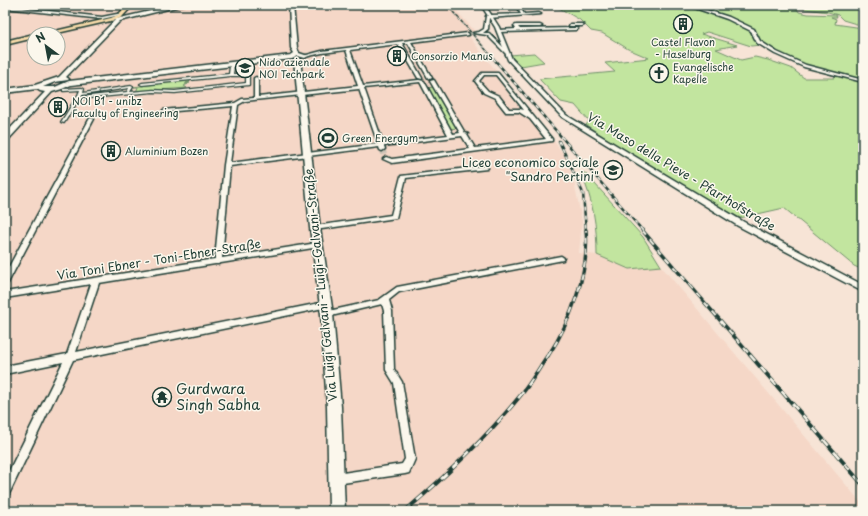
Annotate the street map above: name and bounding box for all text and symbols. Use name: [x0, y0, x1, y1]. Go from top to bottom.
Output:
building icon: Castel Flavon - Haselburg: [672, 13, 694, 35]
north arrow: [26, 26, 66, 66]
text: N: [32, 27, 49, 47]
place label: Castel Flavon - Haselburg: [651, 34, 715, 61]
building icon: Consorzio Manus: [386, 45, 408, 67]
place label: Consorzio Manus: [411, 48, 493, 63]
place label: Nido aziendale NOI Techpark: [259, 54, 330, 81]
school or university icon: Nido aziendale NOI Techpark: [234, 57, 256, 79]
place label: Evangelische Kapelle: [673, 59, 734, 86]
church icon: Evangelische Kapelle: [648, 62, 670, 84]
place label: NOI B1 - unibz Faculty of Engineering: [72, 93, 179, 121]
building icon: NOI B1 - unibz Faculty of Engineering: [47, 96, 69, 118]
street label: Via Maso della Pieve - Pfarrhofstraße: [584, 108, 779, 235]
sports icon: Green Energym: [317, 127, 339, 149]
place label: Green Energym: [342, 130, 418, 146]
building icon: Aluminium Bozen: [100, 140, 122, 162]
place label: Aluminium Bozen: [125, 143, 208, 158]
place label: Liceo economico sociale "Sandro Pertini": [462, 153, 599, 185]
school or university icon: Liceo economico sociale "Sandro Pertini": [602, 159, 624, 181]
street label: Via Luigi Galvani - Luigi-Galvani-Straße: [299, 168, 341, 402]
street label: Via Toni Ebner - Toni-Ebner-Straße: [56, 234, 262, 284]
place label: Gurdwara Singh Sabha: [176, 378, 260, 415]
temple icon: Gurdwara Singh Sabha: [151, 386, 173, 408]

